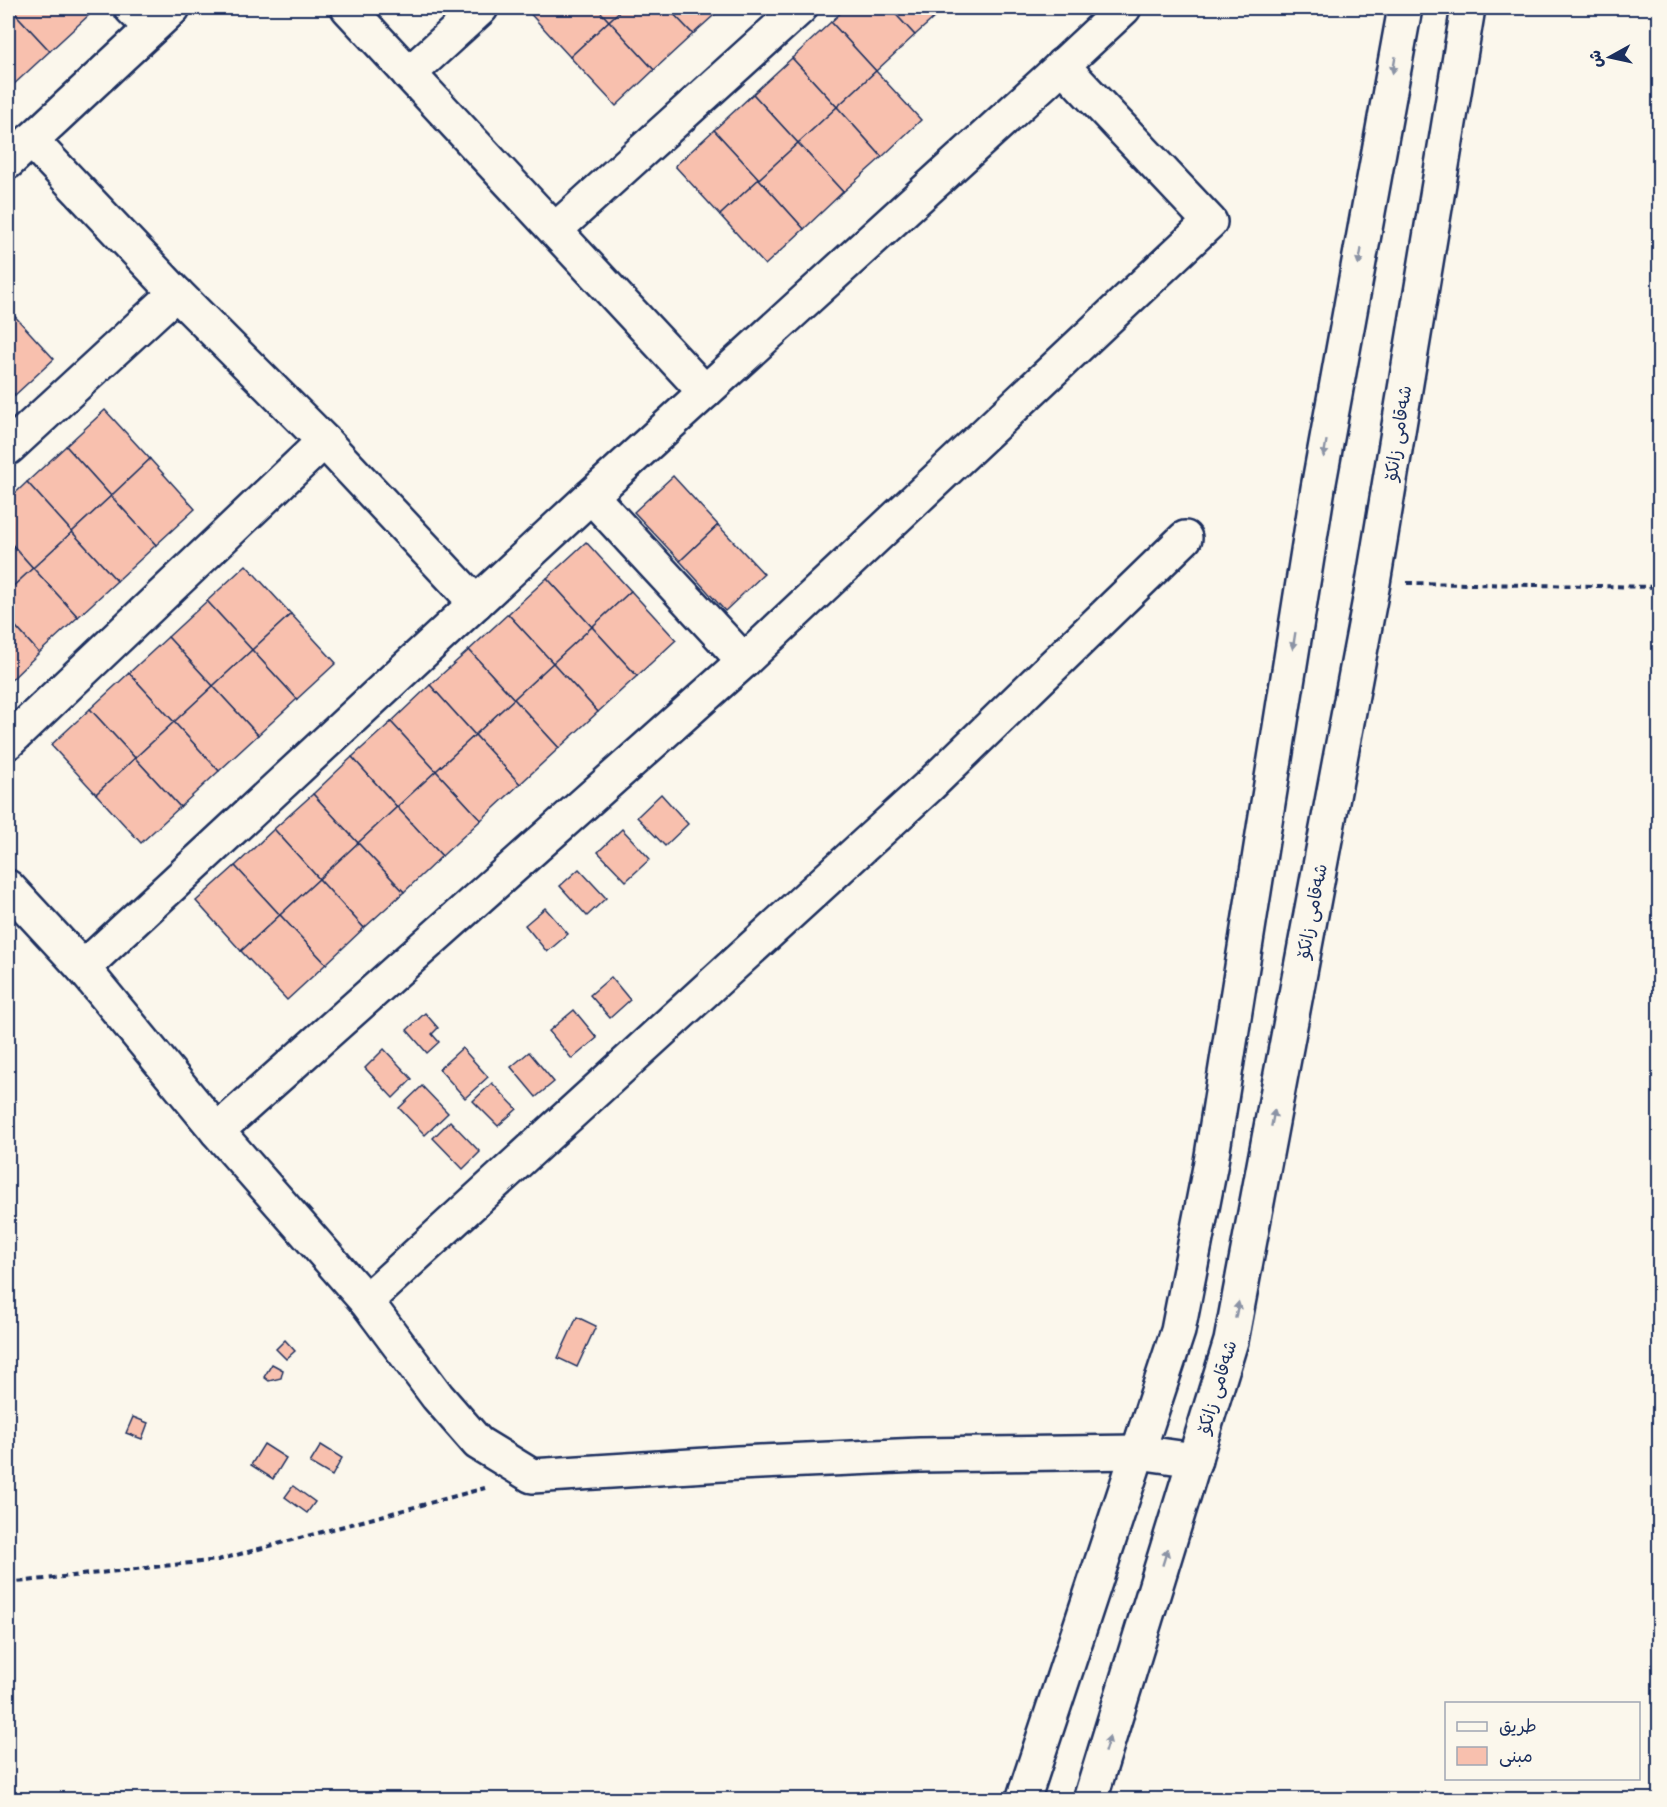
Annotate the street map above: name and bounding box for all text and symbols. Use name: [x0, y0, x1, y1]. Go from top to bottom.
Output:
north arrow: [1580, 27, 1640, 87]
text: ش: [1584, 49, 1607, 69]
one-way arrow: [1389, 56, 1398, 75]
one-way arrow: [1355, 248, 1364, 267]
street label: شەقامی زانکۆ: [1378, 384, 1417, 484]
one-way arrow: [1320, 440, 1329, 459]
one-way arrow: [1289, 632, 1298, 651]
street label: شەقامی زانکۆ: [1291, 862, 1333, 962]
one-way arrow: [1269, 1108, 1278, 1127]
one-way arrow: [1233, 1300, 1242, 1319]
street label: شەقامی زانکۆ: [1191, 1338, 1243, 1438]
one-way arrow: [1161, 1548, 1170, 1566]
legend: [1445, 1702, 1640, 1780]
text: طريق: [1499, 1714, 1537, 1738]
one-way arrow: [1103, 1735, 1113, 1753]
text: مبنى: [1499, 1744, 1533, 1768]

